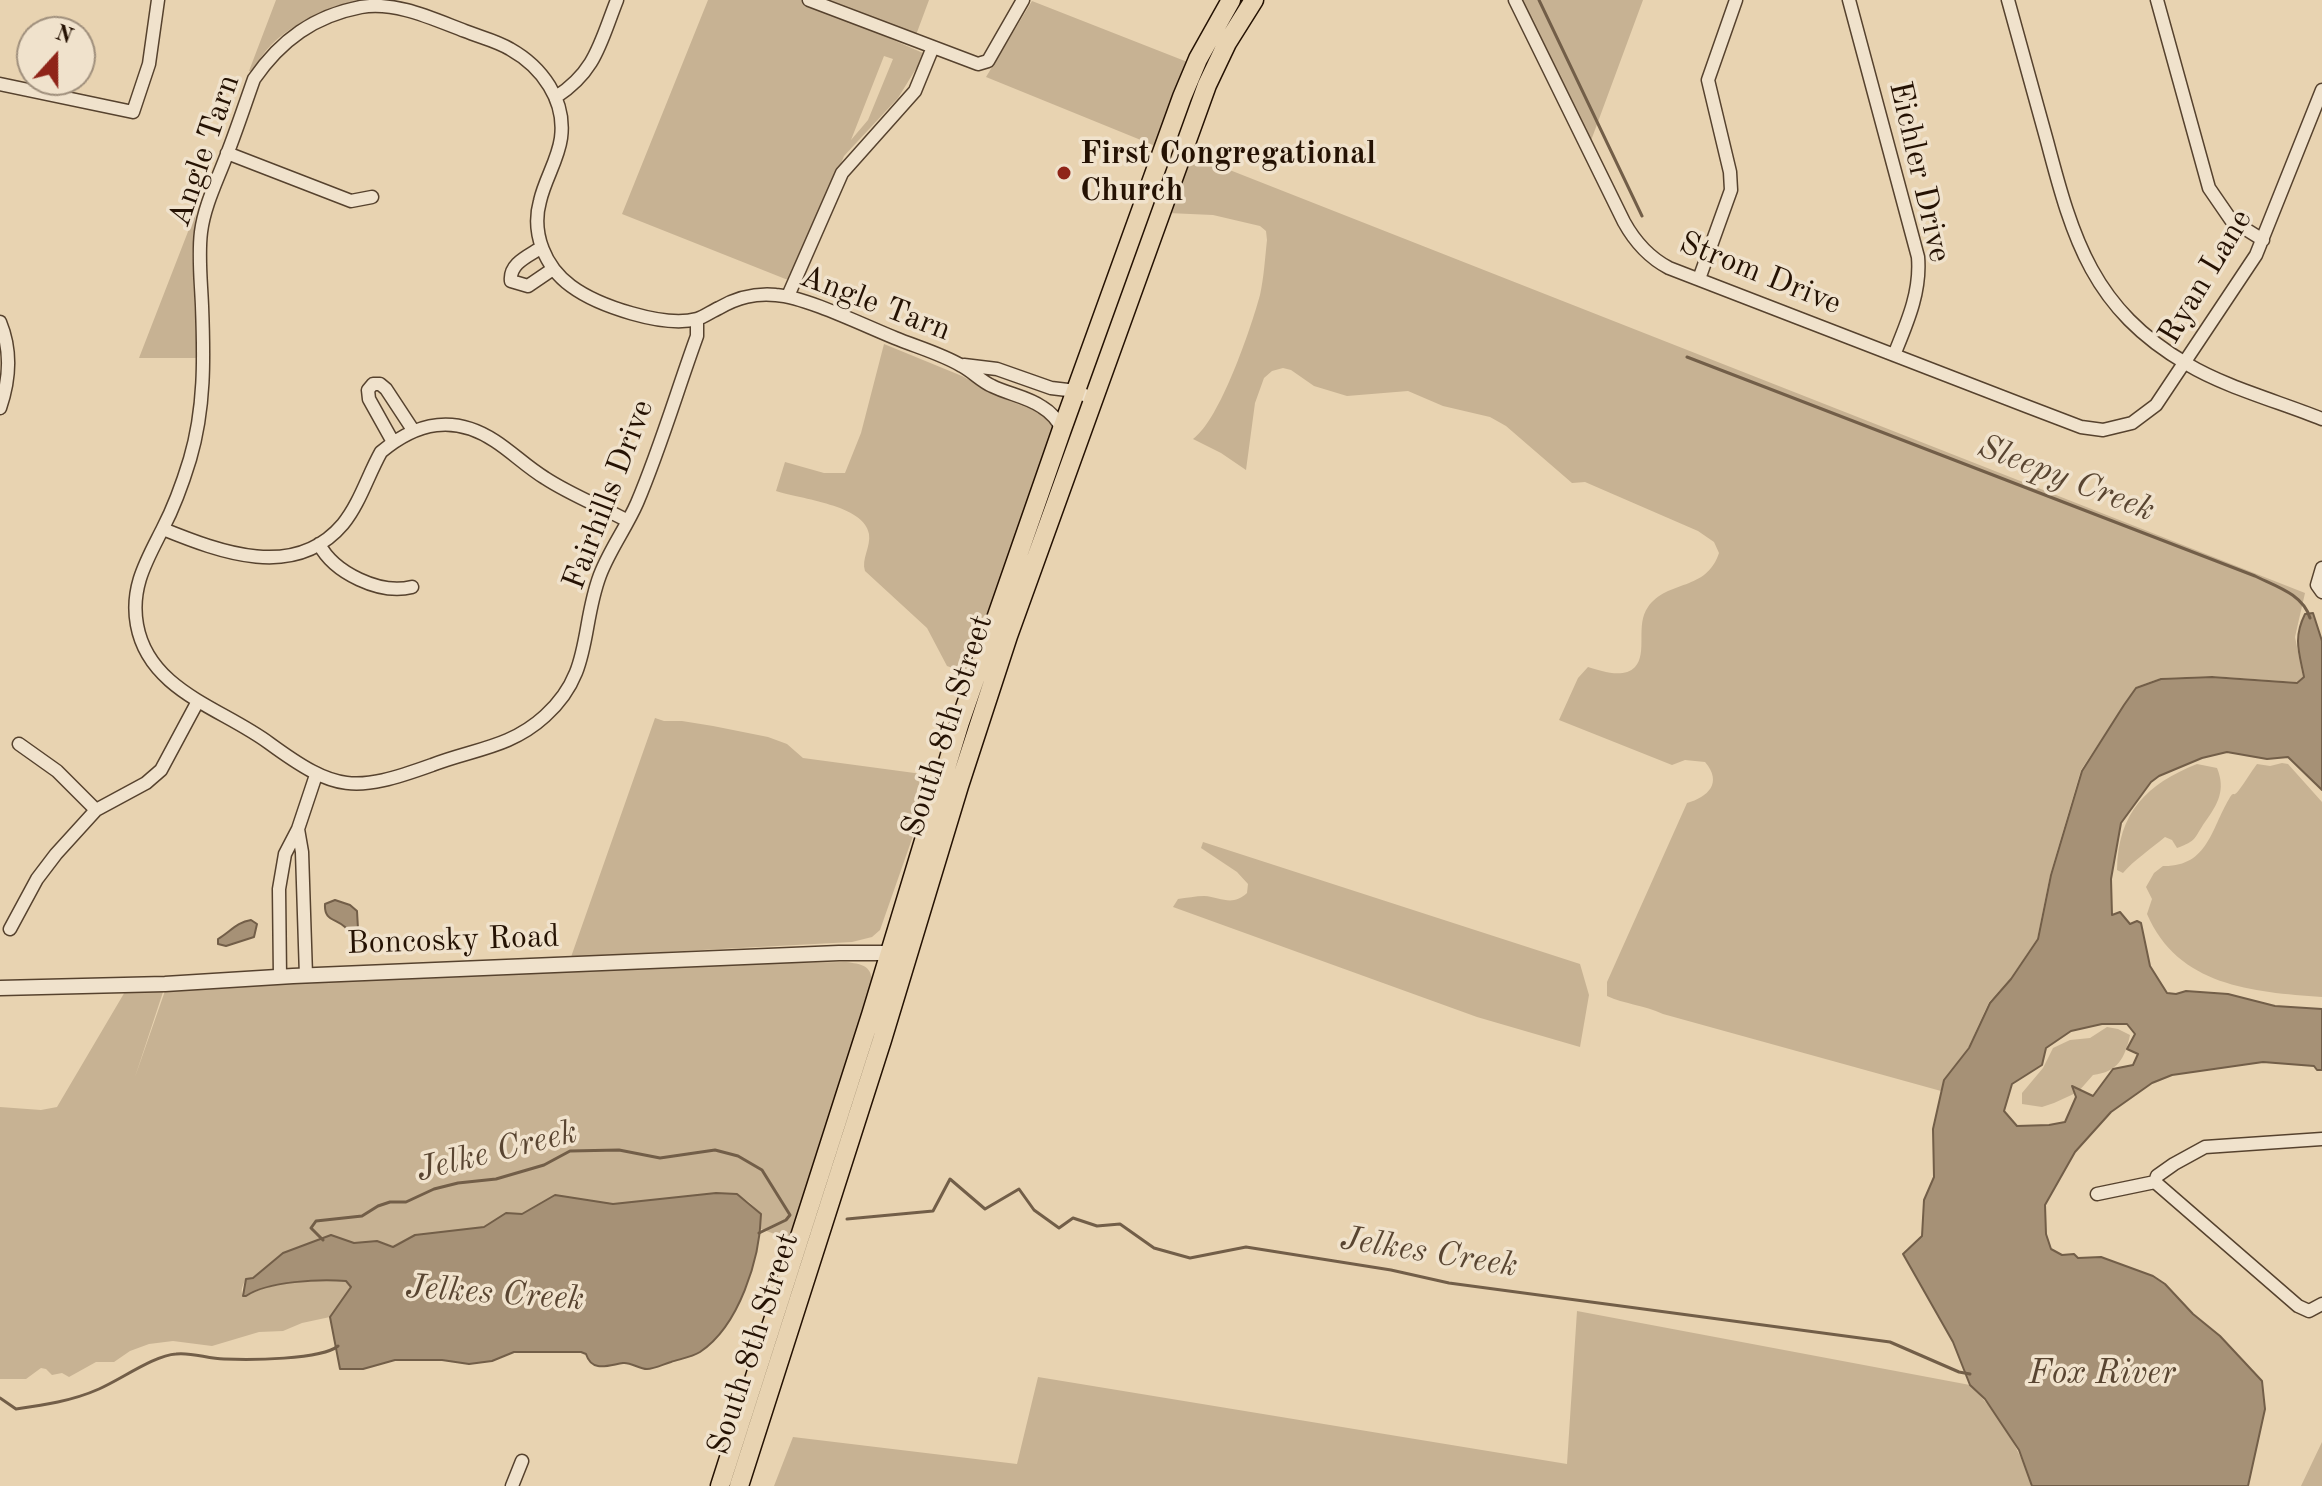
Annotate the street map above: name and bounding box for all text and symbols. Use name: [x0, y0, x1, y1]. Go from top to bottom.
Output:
north arrow: [16, 16, 96, 96]
text: N: [52, 22, 76, 49]
street label: Angle Tarn: [161, 70, 249, 232]
street label: Eichler Drive: [1880, 78, 1958, 266]
place label: First Congregational Church: [1080, 136, 1376, 211]
marker: First Congregational Church: [1055, 164, 1073, 182]
street label: Ryan Lane: [2151, 203, 2261, 351]
street label: Strom Drive: [1673, 224, 1847, 324]
street label: Angle Tarn: [794, 258, 956, 350]
street label: Fairhills Drive: [555, 395, 663, 595]
water label: Sleepy Creek: [1972, 427, 2160, 531]
street label: South 8th Street: [894, 610, 1002, 842]
street label: Boncosky Road: [346, 918, 560, 964]
water label: Jelke Creek: [412, 1112, 582, 1192]
water label: Jelkes Creek: [1338, 1219, 1520, 1287]
street label: South 8th Street: [700, 1228, 808, 1460]
water label: Jelkes Creek: [405, 1267, 585, 1321]
water label: Fox River: [2028, 1354, 2176, 1394]

